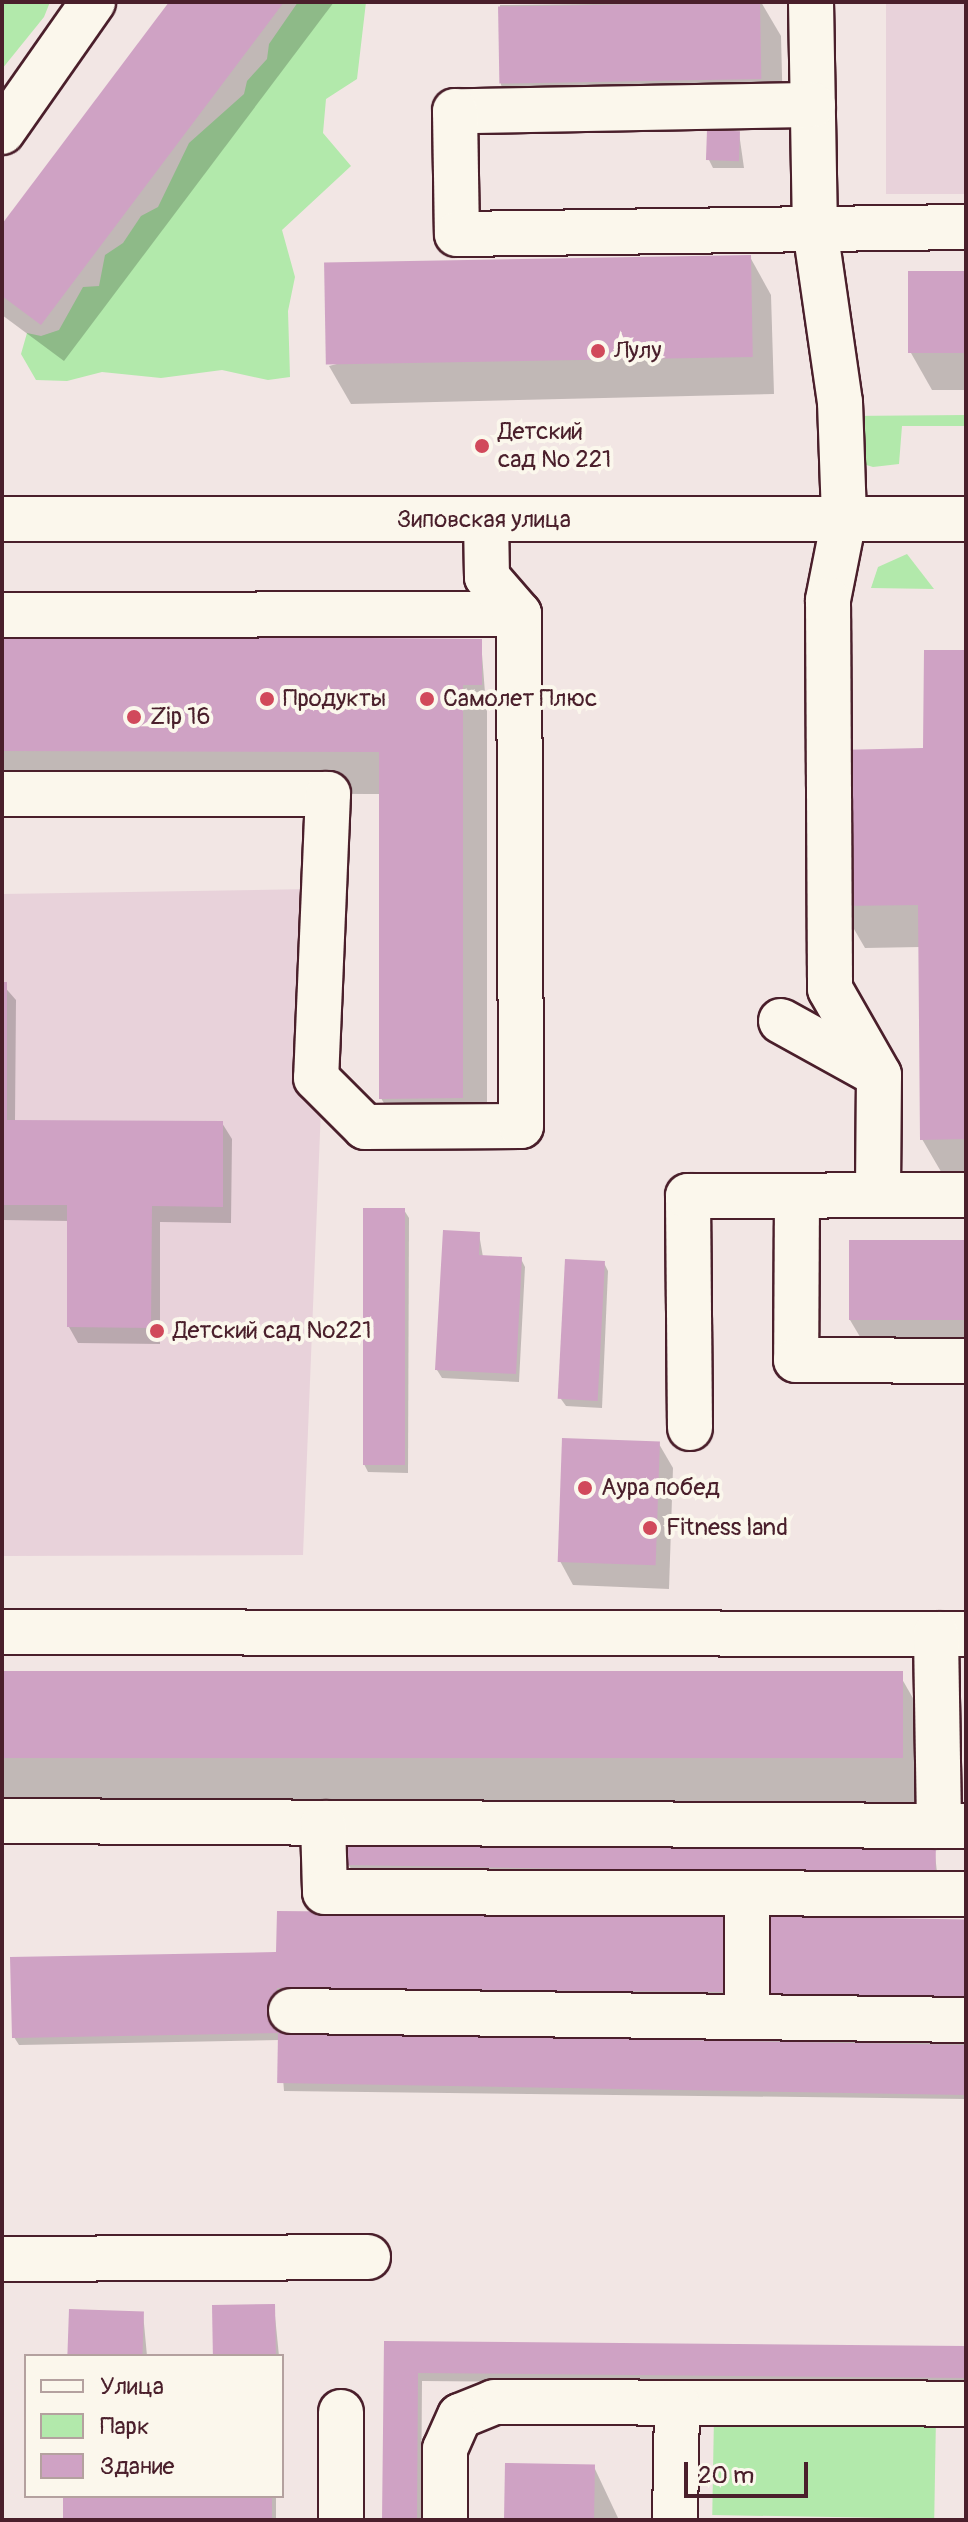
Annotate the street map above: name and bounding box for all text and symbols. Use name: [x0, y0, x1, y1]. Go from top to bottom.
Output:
place label: Лулу: [614, 337, 662, 365]
marker: Лулу: [589, 342, 607, 360]
place label: Детский сад № 221: [498, 418, 611, 474]
marker: Детский сад № 221: [473, 437, 491, 455]
street label: Зиповская улица: [397, 506, 571, 534]
place label: Продукты: [283, 685, 386, 713]
place label: Самолет Плюс: [443, 685, 597, 713]
marker: Продукты: [258, 690, 276, 708]
marker: Самолет Плюс: [418, 690, 436, 708]
place label: Zip 16: [150, 703, 211, 731]
marker: Zip 16: [125, 708, 143, 726]
place label: Детский сад №221: [173, 1317, 372, 1345]
marker: Детский сад №221: [148, 1322, 166, 1340]
place label: Аура побед: [601, 1474, 720, 1502]
marker: Аура побед: [576, 1479, 594, 1497]
place label: Fitness land: [666, 1514, 788, 1542]
marker: Fitness land: [641, 1519, 659, 1537]
legend: [24, 2354, 284, 2498]
text: Улица: [100, 2372, 164, 2401]
text: Парк: [100, 2412, 149, 2441]
scale bar: [688, 2446, 812, 2496]
text: Здание: [100, 2452, 174, 2481]
text: 20 m: [698, 2461, 754, 2490]

